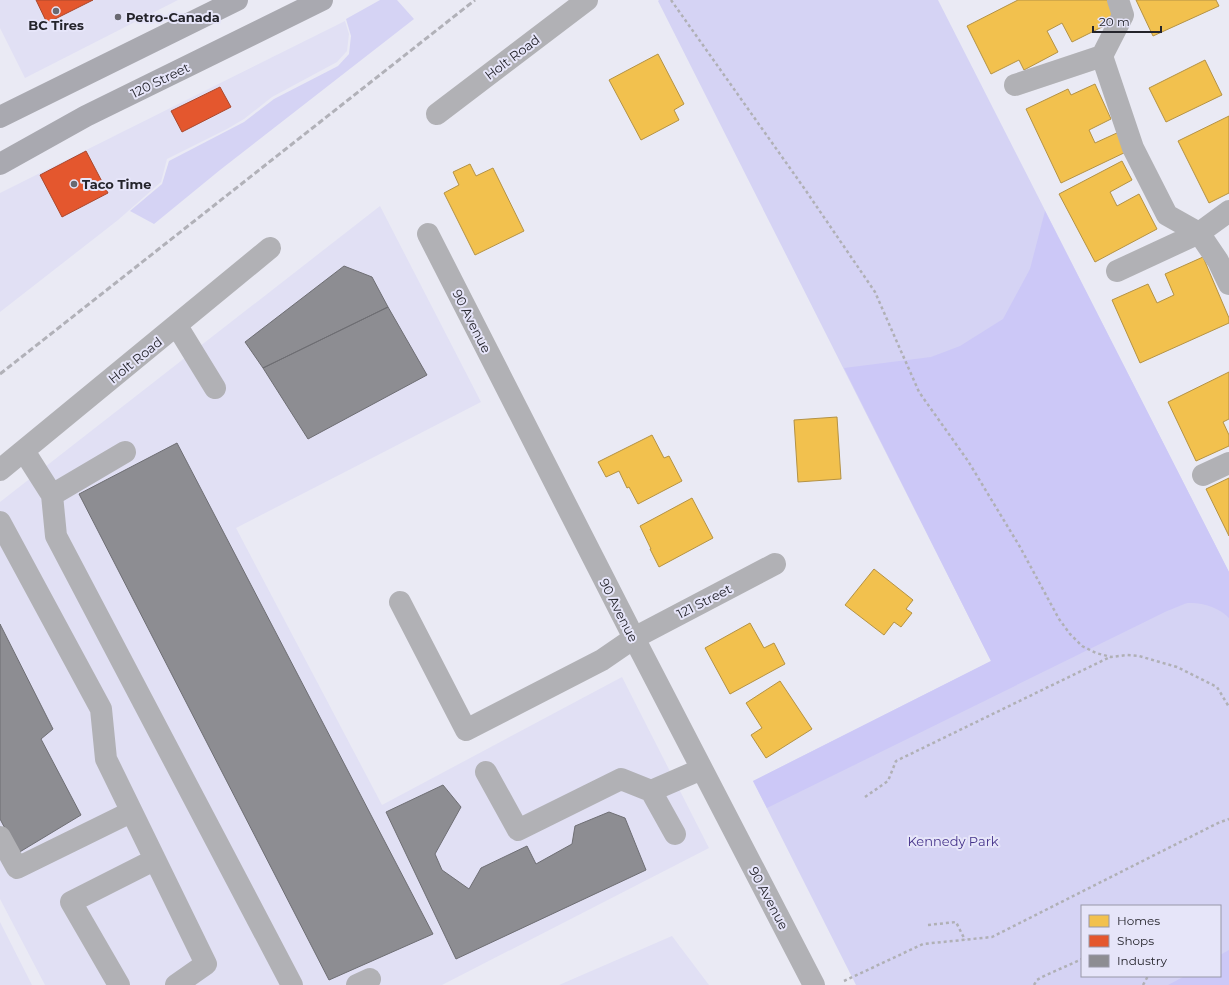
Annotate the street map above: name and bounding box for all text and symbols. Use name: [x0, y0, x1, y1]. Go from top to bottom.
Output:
marker: BC Tires: [51, 6, 61, 16]
scale bar: [1093, 8, 1161, 34]
place label: Petro-Canada: [126, 9, 220, 25]
marker: Petro-Canada: [113, 12, 123, 22]
text: 20 m: [1099, 14, 1130, 29]
place label: BC Tires: [28, 17, 84, 33]
street label: Holt Road: [481, 31, 543, 83]
street label: 120 Street: [128, 59, 192, 101]
place label: Taco Time: [82, 176, 151, 192]
marker: Taco Time: [69, 179, 79, 189]
street label: 90 Avenue: [449, 287, 495, 355]
street label: Holt Road: [105, 333, 165, 387]
street label: 90 Avenue: [596, 576, 642, 644]
street label: 121 Street: [674, 580, 734, 622]
park label: Kennedy Park: [907, 833, 999, 849]
street label: 90 Avenue: [746, 864, 792, 932]
legend: [1081, 905, 1221, 977]
text: Homes: [1117, 913, 1160, 928]
text: Shops: [1117, 933, 1154, 948]
text: Industry: [1117, 953, 1167, 968]

